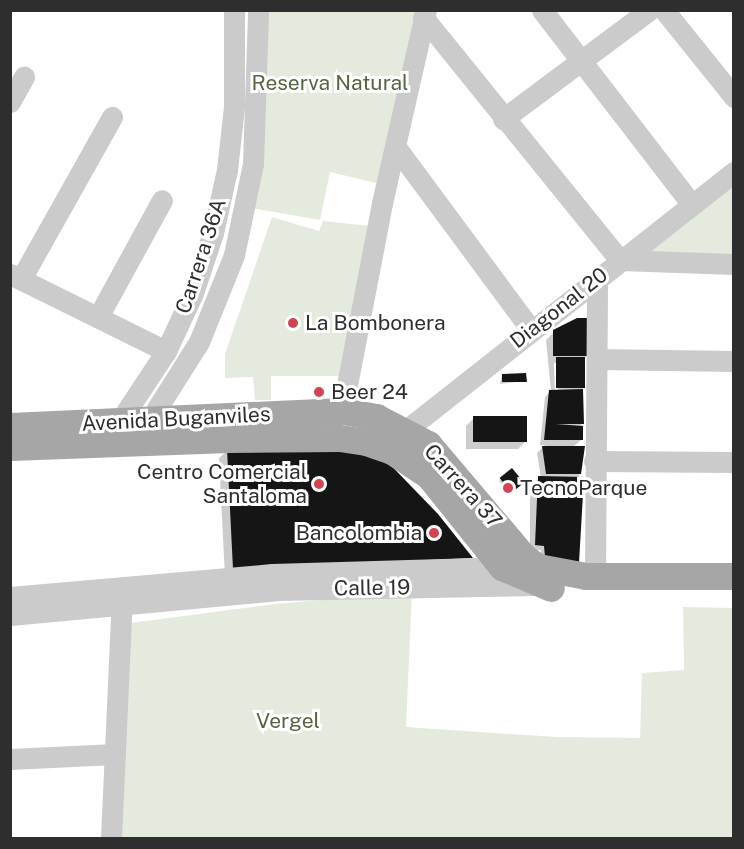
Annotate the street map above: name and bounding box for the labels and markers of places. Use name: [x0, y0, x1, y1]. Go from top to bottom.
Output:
place label: La Bombonera: [305, 310, 446, 336]
marker: La Bombonera: [286, 316, 300, 330]
place label: Beer 24: [331, 379, 408, 405]
marker: Beer 24: [312, 385, 326, 399]
place label: Centro Comercial Santaloma: [137, 459, 307, 509]
place label: TecnoParque: [520, 475, 647, 501]
marker: Centro Comercial Santaloma: [312, 477, 326, 491]
marker: TecnoParque: [501, 481, 515, 495]
place label: Bancolombia: [296, 520, 422, 546]
marker: Bancolombia: [427, 526, 441, 540]

